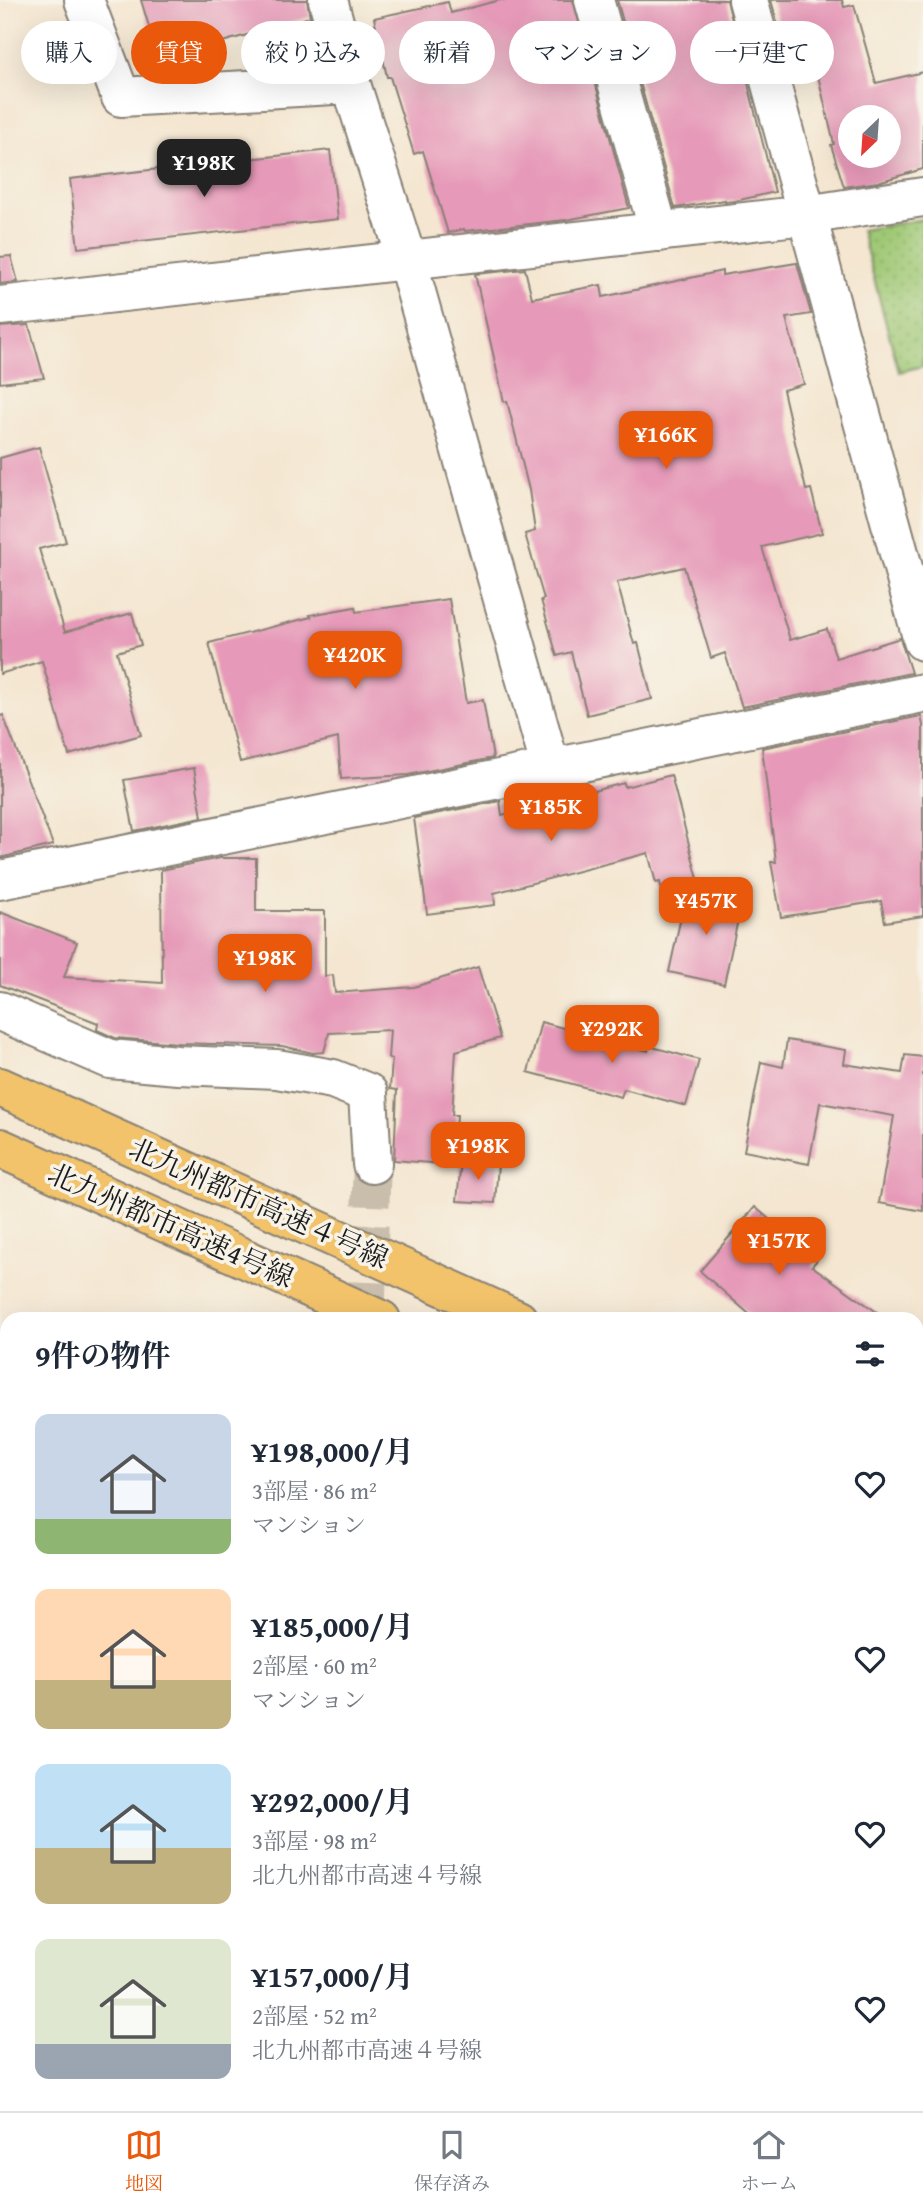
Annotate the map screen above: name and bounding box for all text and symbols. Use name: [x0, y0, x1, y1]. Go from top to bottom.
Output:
chip: 購入: [21, 21, 117, 84]
chip: 賃貸: [131, 21, 227, 84]
chip: 絞り込み: [241, 21, 385, 84]
chip: 新着: [399, 21, 495, 84]
chip: マンション: [509, 21, 676, 84]
chip: 一戸建て: [690, 21, 834, 84]
north arrow: [838, 105, 901, 168]
map controls: [838, 105, 901, 168]
pin: ¥198K: [155, 140, 253, 199]
text: ¥198K: [173, 145, 235, 178]
pin: ¥166K: [617, 412, 715, 471]
text: ¥166K: [635, 417, 697, 450]
pin: ¥420K: [306, 632, 404, 691]
text: ¥420K: [324, 637, 386, 670]
pin: ¥185K: [502, 784, 600, 843]
text: ¥185K: [520, 789, 582, 822]
pin: ¥457K: [657, 878, 755, 937]
text: ¥457K: [675, 883, 737, 916]
pin: ¥198K: [216, 934, 314, 994]
text: ¥198K: [234, 940, 296, 973]
pin: ¥292K: [563, 1006, 661, 1065]
text: ¥292K: [581, 1011, 643, 1044]
pin: ¥198K: [429, 1122, 527, 1182]
street label: 北九州都市高速４号線: [123, 1127, 395, 1278]
text: ¥198K: [447, 1128, 509, 1161]
street label: 北九州都市高速4号線: [42, 1152, 301, 1297]
pin: ¥157K: [730, 1218, 828, 1277]
text: ¥157K: [748, 1223, 810, 1256]
text: 9件の物件: [35, 1333, 171, 1377]
icon: filters: [851, 1335, 889, 1373]
text: ¥198,000/月: [252, 1429, 414, 1473]
icon: home: [91, 1442, 175, 1526]
icon: heart: [851, 1465, 889, 1503]
text: 3部屋 · 86 m²: [252, 1474, 377, 1507]
text: マンション: [252, 1508, 366, 1541]
text: ¥185,000/月: [252, 1604, 414, 1648]
icon: home: [91, 1617, 175, 1701]
icon: heart: [851, 1640, 889, 1678]
text: 2部屋 · 60 m²: [252, 1649, 377, 1682]
text: マンション: [252, 1683, 366, 1716]
text: ¥292,000/月: [252, 1779, 414, 1823]
icon: home: [91, 1792, 175, 1876]
icon: heart: [851, 1815, 889, 1853]
text: 3部屋 · 98 m²: [252, 1824, 377, 1857]
text: 北九州都市高速４号線: [252, 1858, 482, 1891]
text: ¥157,000/月: [252, 1954, 414, 1998]
icon: home: [91, 1967, 175, 2051]
icon: heart: [851, 1990, 889, 2028]
text: 2部屋 · 52 m²: [252, 1999, 377, 2032]
text: 北九州都市高速４号線: [252, 2033, 482, 2066]
tab: 地図: [125, 2126, 163, 2197]
tab: 保存済み: [414, 2126, 490, 2197]
tab: ホーム: [741, 2126, 798, 2197]

